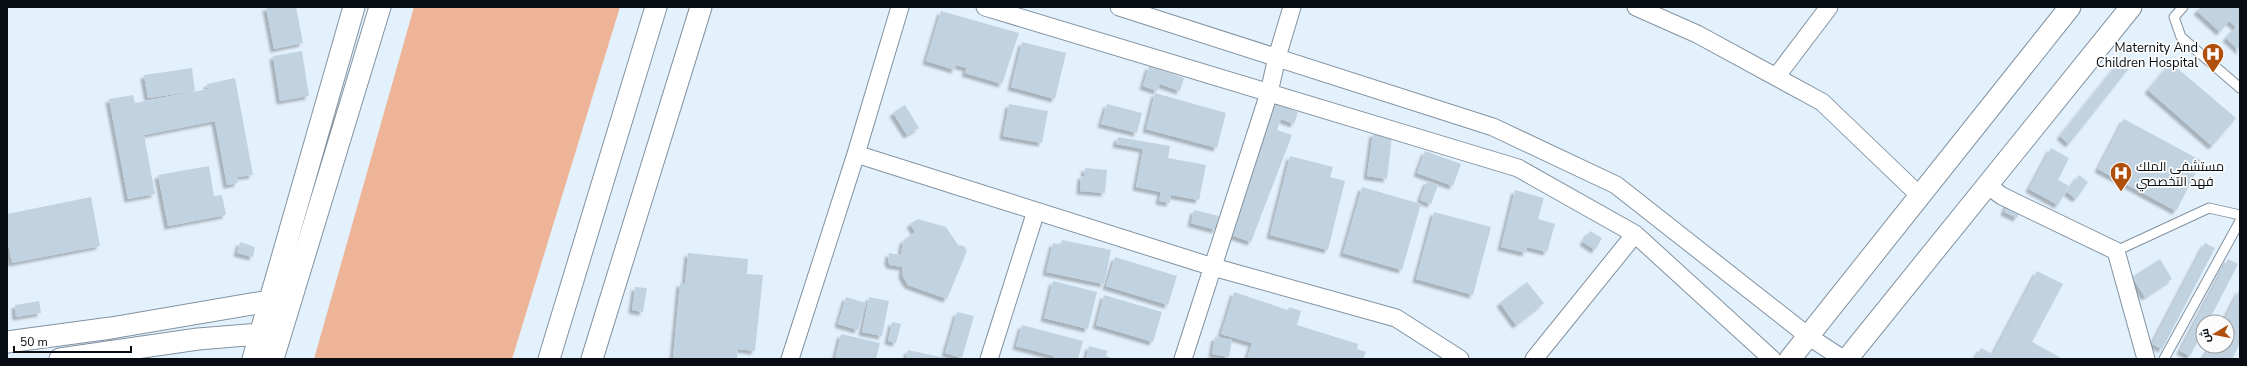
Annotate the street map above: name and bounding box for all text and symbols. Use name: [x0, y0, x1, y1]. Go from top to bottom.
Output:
place label: Maternity And Children Hospital: [2096, 39, 2198, 72]
hospital icon: Maternity And Children Hospital: [2200, 41, 2226, 74]
place label: مستشفى الملك فهد التخصصي: [2136, 158, 2224, 192]
hospital icon: مستشفى الملك فهد التخصصي: [2108, 160, 2134, 193]
north arrow: [2195, 314, 2235, 354]
text: ش: [2197, 327, 2214, 344]
scale bar: [14, 328, 131, 354]
text: 50 m: [20, 334, 48, 350]

